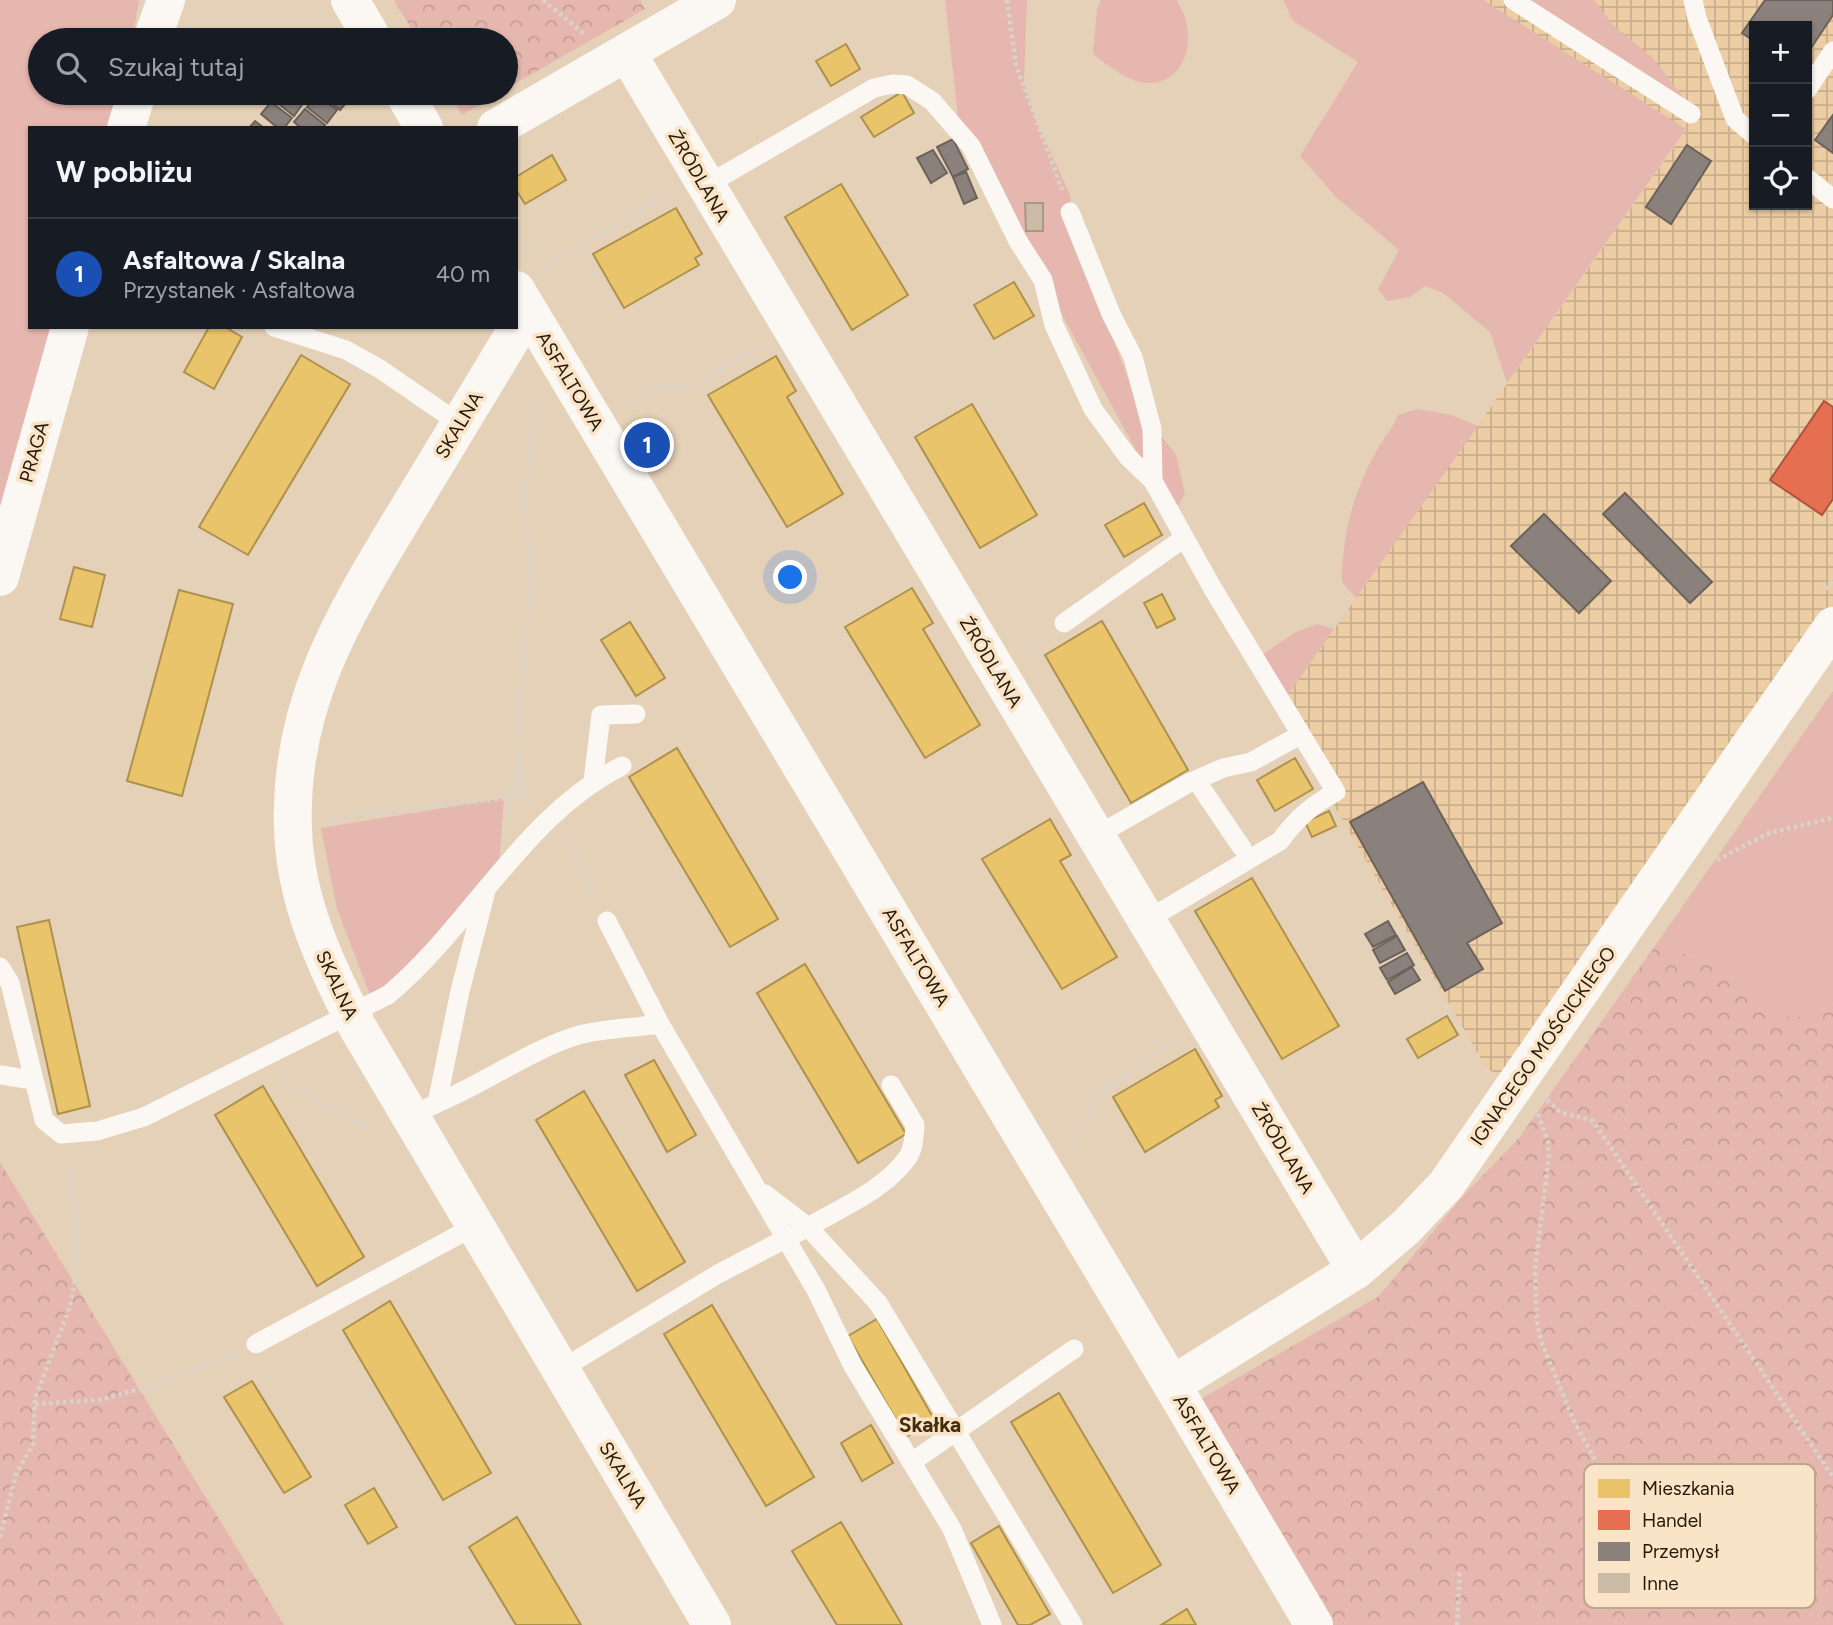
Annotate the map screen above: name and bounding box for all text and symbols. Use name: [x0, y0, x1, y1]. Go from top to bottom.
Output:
map controls: [1749, 21, 1812, 210]
button: +: [1749, 21, 1812, 84]
search box: [28, 28, 518, 105]
icon: search: [52, 48, 90, 86]
text: Szukaj tutaj: [108, 51, 245, 83]
button: −: [1749, 84, 1812, 147]
street label: ŹRÓDLANA: [663, 126, 735, 226]
button: locate: [1749, 147, 1812, 210]
text: W pobliżu: [56, 153, 193, 190]
text: Asfaltowa / Skalna: [123, 244, 345, 276]
text: 1: [74, 260, 84, 288]
text: 40 m: [436, 260, 490, 288]
text: Przystanek · Asfaltowa: [123, 276, 355, 304]
street label: ASFALTOWA: [531, 327, 609, 435]
street label: SKALNA: [430, 387, 488, 462]
street label: PRAGA: [14, 419, 54, 485]
pin: 1: [624, 419, 670, 471]
your location: [773, 560, 807, 594]
street label: ŹRÓDLANA: [955, 612, 1027, 712]
street label: ASFALTOWA: [877, 903, 955, 1011]
street label: IGNACEGO MOŚCICKIEGO: [1465, 942, 1621, 1150]
street label: SKALNA: [311, 947, 363, 1023]
street label: ŹRÓDLANA: [1247, 1098, 1319, 1198]
street label: ASFALTOWA: [1168, 1390, 1246, 1498]
district label: Skałka: [899, 1412, 961, 1437]
street label: SKALNA: [594, 1438, 652, 1513]
legend: [1584, 1464, 1815, 1608]
text: Mieszkania: [1642, 1477, 1734, 1500]
text: Handel: [1642, 1509, 1702, 1532]
text: Przemysł: [1642, 1540, 1720, 1563]
text: Inne: [1642, 1572, 1679, 1595]

